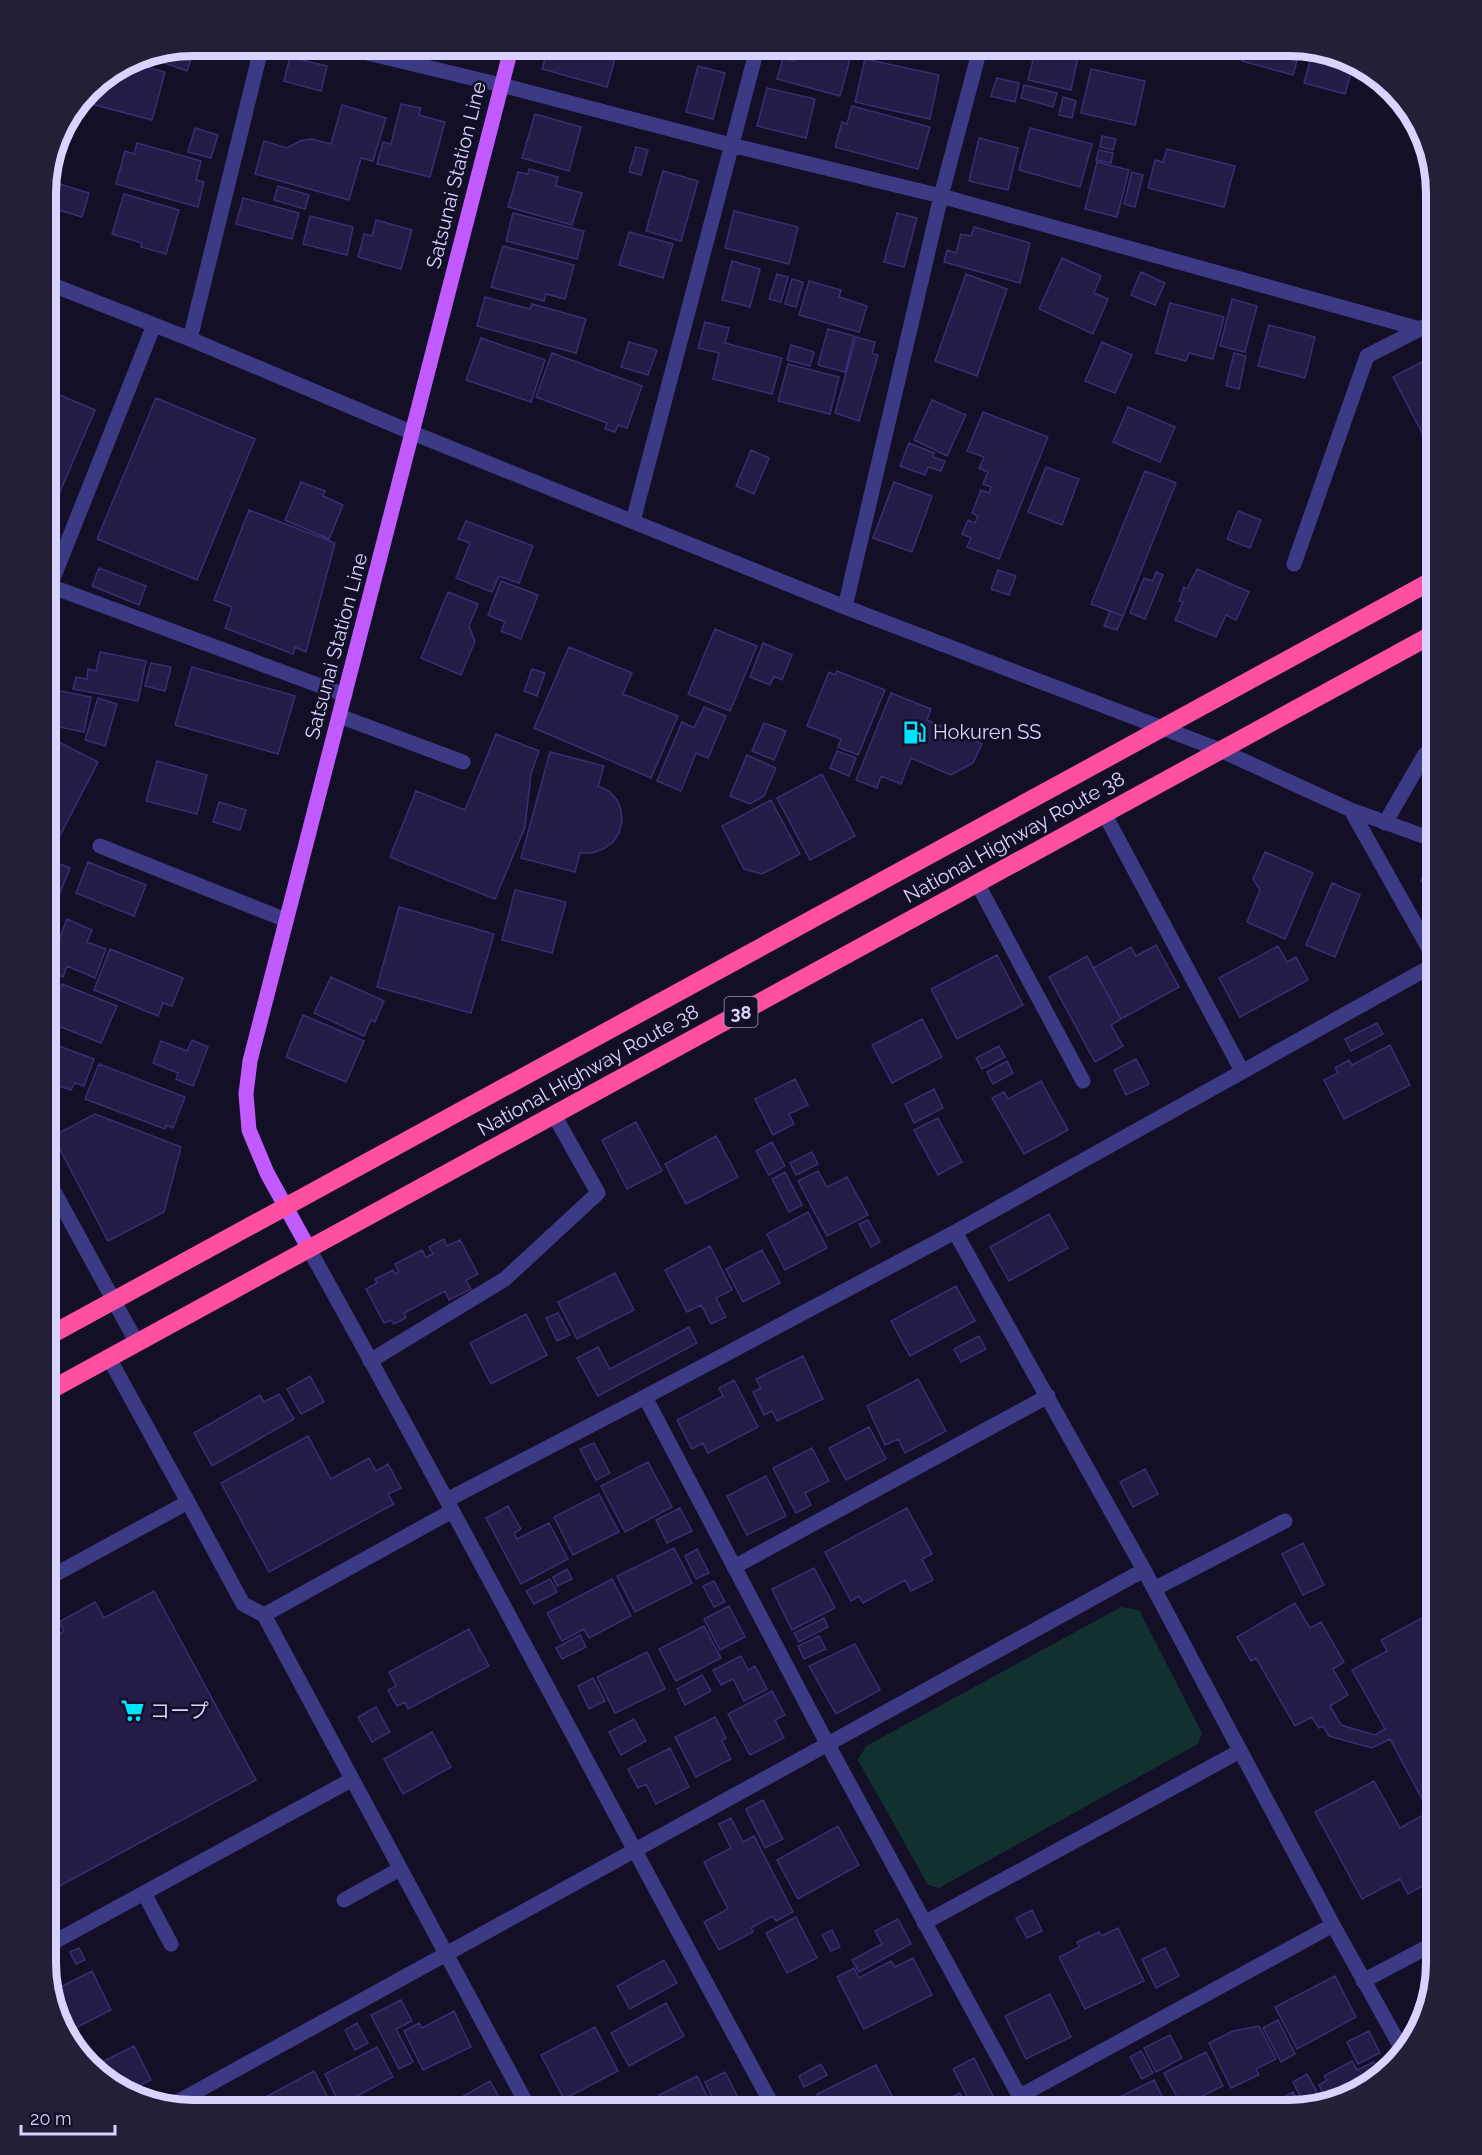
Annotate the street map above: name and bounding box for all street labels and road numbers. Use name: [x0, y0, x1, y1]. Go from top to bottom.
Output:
street label: Satsunai Station Line: [421, 79, 491, 271]
street label: Satsunai Station Line: [300, 550, 372, 742]
street label: National Highway Route 38: [899, 766, 1129, 908]
road number: 38: [724, 997, 758, 1027]
street label: National Highway Route 38: [473, 999, 703, 1141]

